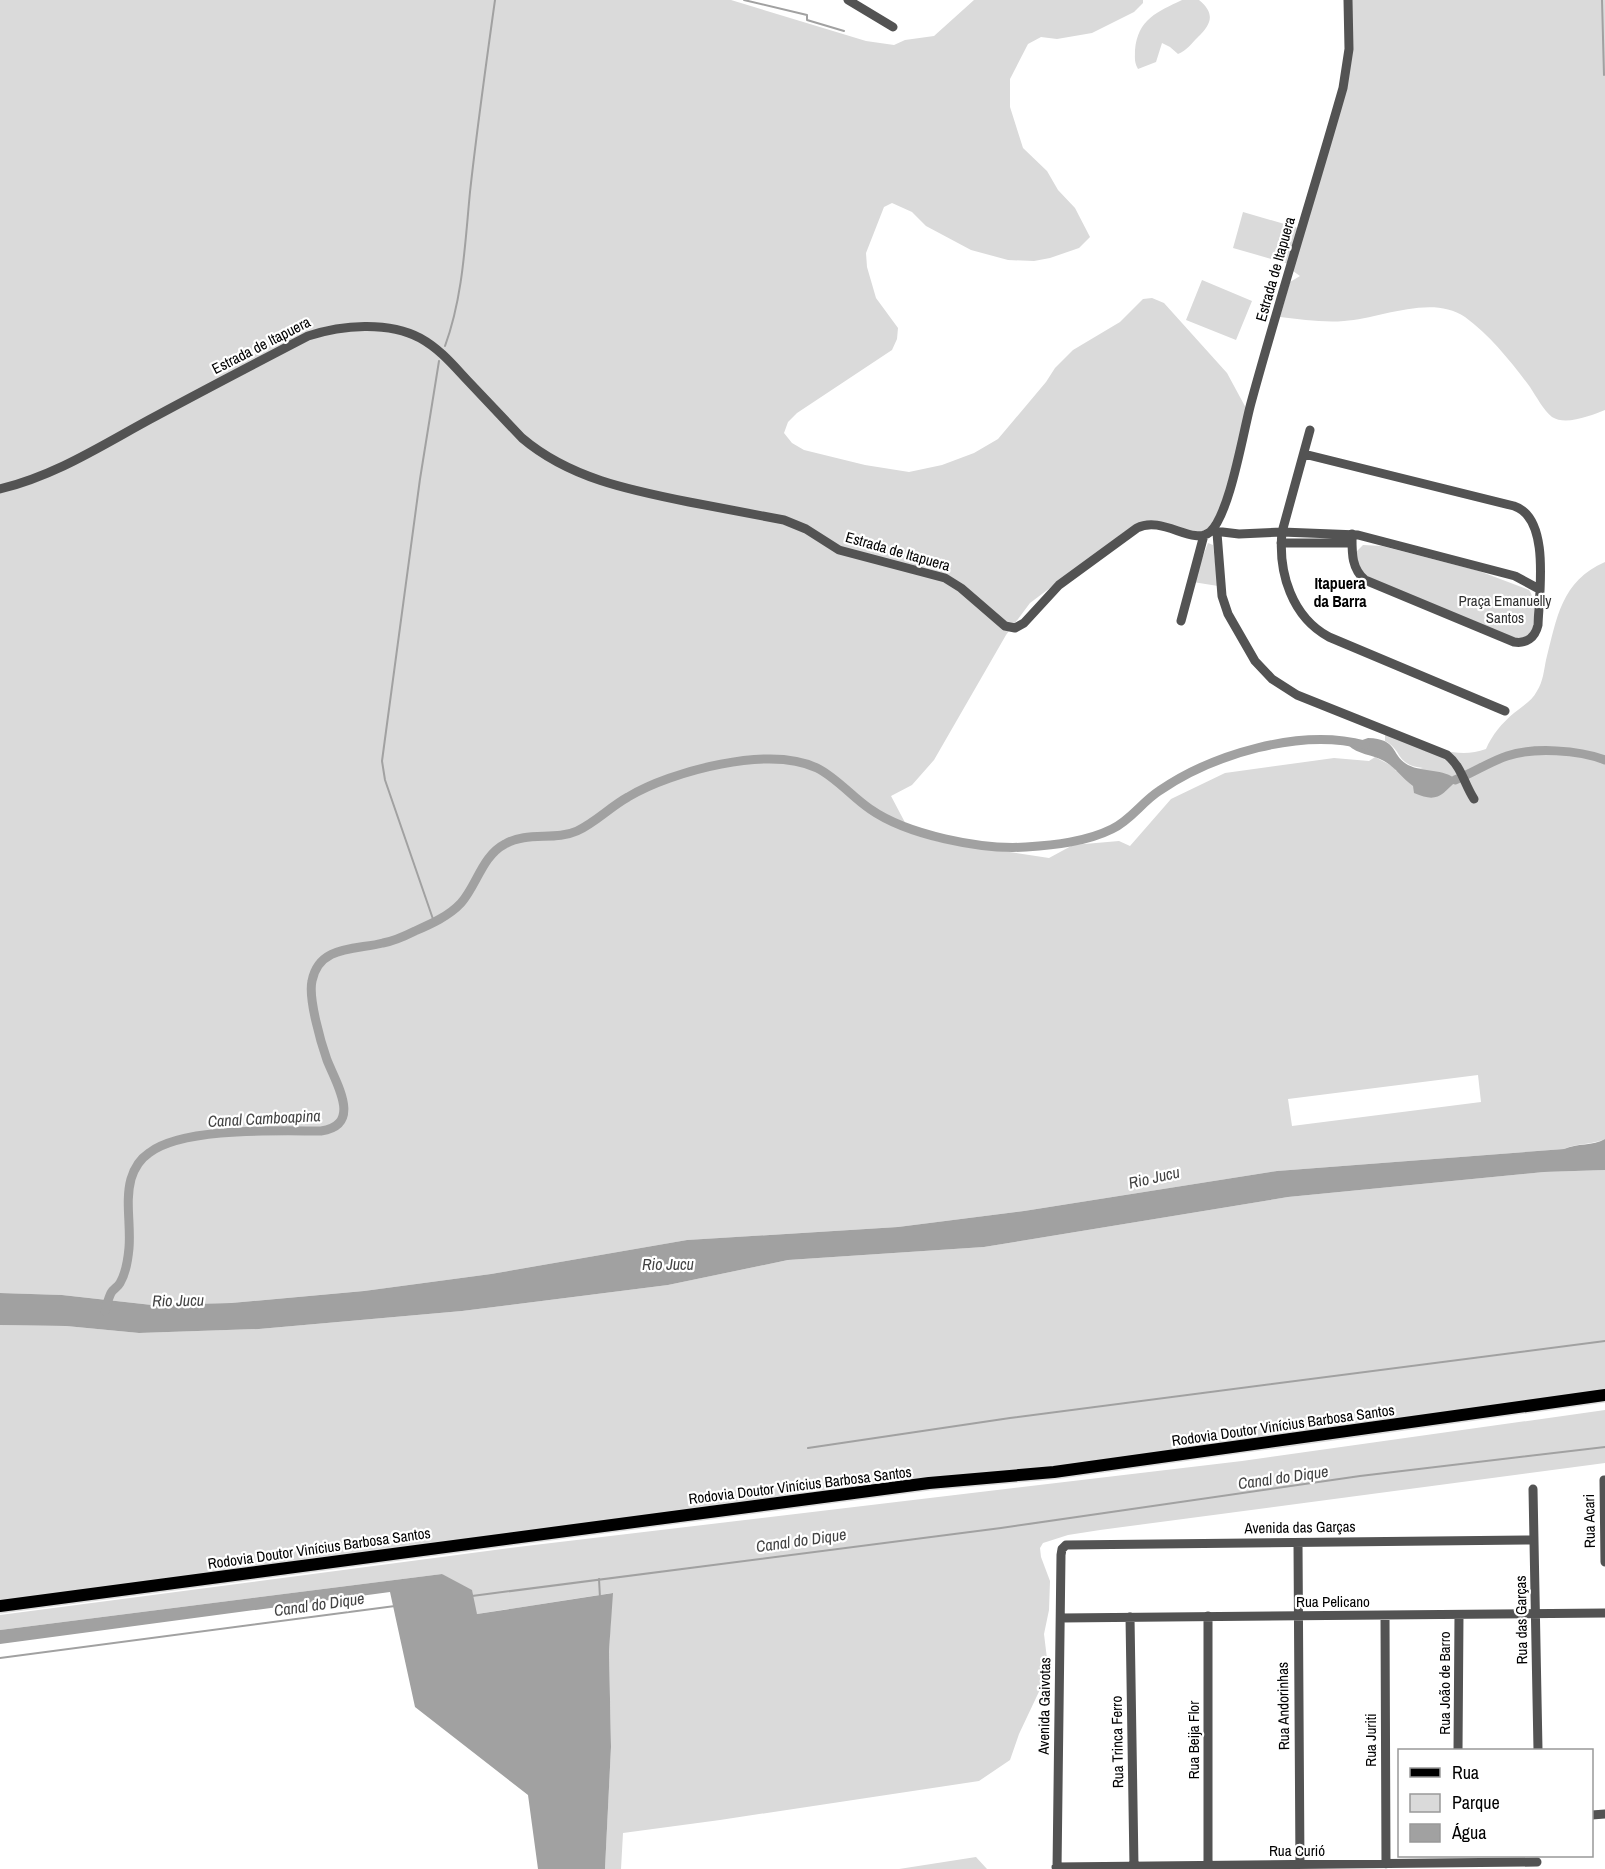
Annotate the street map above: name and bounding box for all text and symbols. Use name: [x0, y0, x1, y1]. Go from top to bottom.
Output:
street label: Estrada de Itapuera: [1250, 214, 1300, 324]
street label: Estrada de Itapuera: [208, 311, 314, 379]
street label: Estrada de Itapuera: [843, 526, 953, 576]
district label: Itapuera da Barra: [1313, 572, 1367, 612]
park label: Praça Emanuelly Santos: [1459, 590, 1552, 628]
water label: Canal Camboapina: [207, 1104, 321, 1132]
water label: Rio Jucu: [1126, 1160, 1182, 1194]
water label: Rio Jucu: [642, 1253, 694, 1275]
water label: Rio Jucu: [152, 1289, 204, 1311]
street label: Rodovia Doutor Vinícius Barbosa Santos: [1170, 1399, 1396, 1451]
water label: Canal do Dique: [1236, 1460, 1330, 1494]
street label: Rodovia Doutor Vinícius Barbosa Santos: [687, 1461, 913, 1509]
street label: Rua Acari: [1578, 1494, 1600, 1548]
street label: Avenida das Garças: [1243, 1516, 1356, 1538]
street label: Rodovia Doutor Vinícius Barbosa Santos: [206, 1522, 432, 1574]
water label: Canal do Dique: [754, 1523, 848, 1557]
street label: Rua das Garças: [1510, 1575, 1532, 1665]
water label: Canal do Dique: [272, 1587, 366, 1621]
street label: Rua Pelicano: [1296, 1591, 1370, 1612]
street label: Rua João de Barro: [1434, 1631, 1455, 1735]
street label: Avenida Gaivotas: [1033, 1657, 1055, 1756]
street label: Rua Andorinhas: [1272, 1662, 1294, 1750]
street label: Rua Trinca Ferro: [1106, 1695, 1128, 1788]
street label: Rua Beija Flor: [1183, 1701, 1204, 1779]
street label: Rua Juriti: [1360, 1713, 1381, 1767]
legend: [1398, 1749, 1593, 1857]
text: Rua: [1452, 1760, 1479, 1785]
text: Parque: [1452, 1790, 1500, 1815]
text: Água: [1451, 1820, 1486, 1845]
street label: Rua Curió: [1269, 1840, 1325, 1861]

